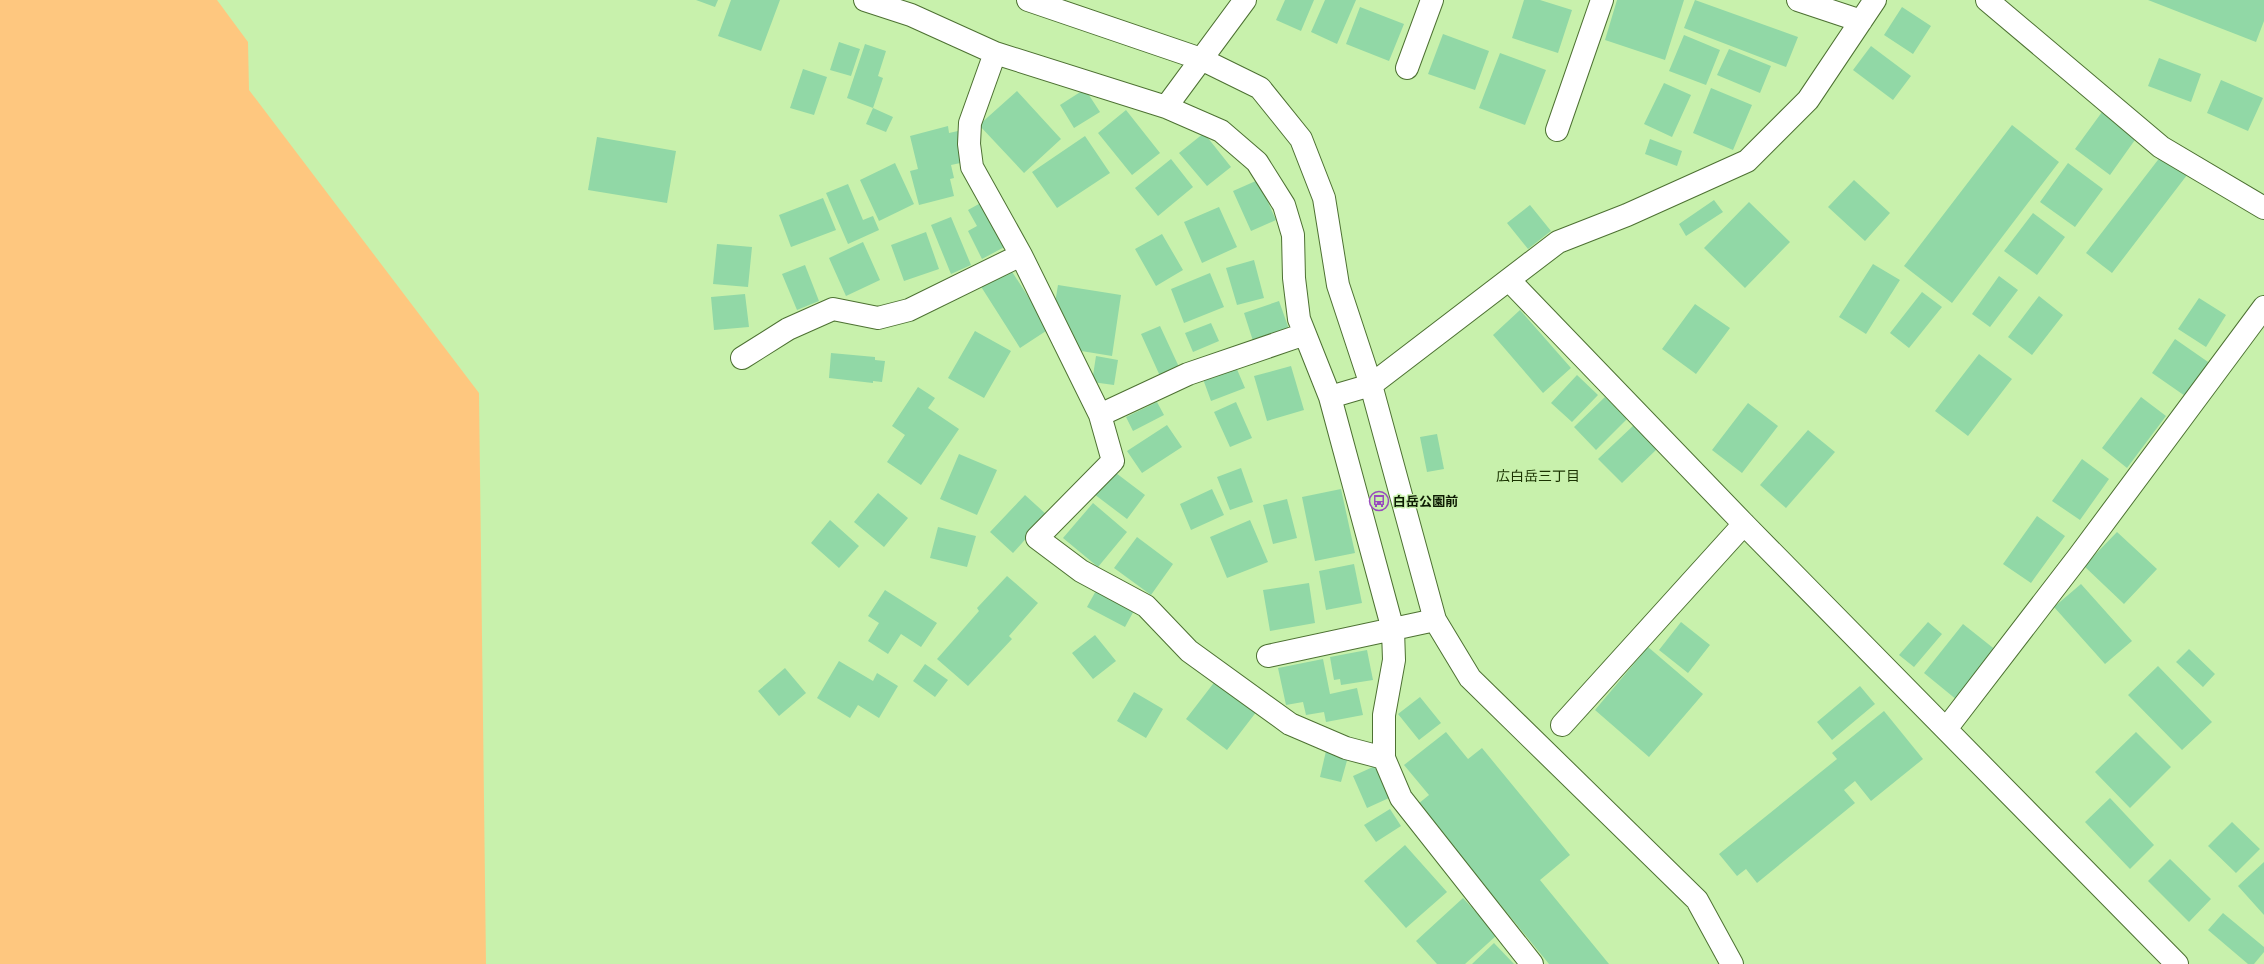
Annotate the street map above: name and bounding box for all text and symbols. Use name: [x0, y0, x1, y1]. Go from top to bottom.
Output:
district label: 広白岳三丁目: [1496, 467, 1580, 485]
bus stop icon: 白岳公園前: [1368, 490, 1390, 512]
place label: 白岳公園前: [1393, 493, 1458, 510]

